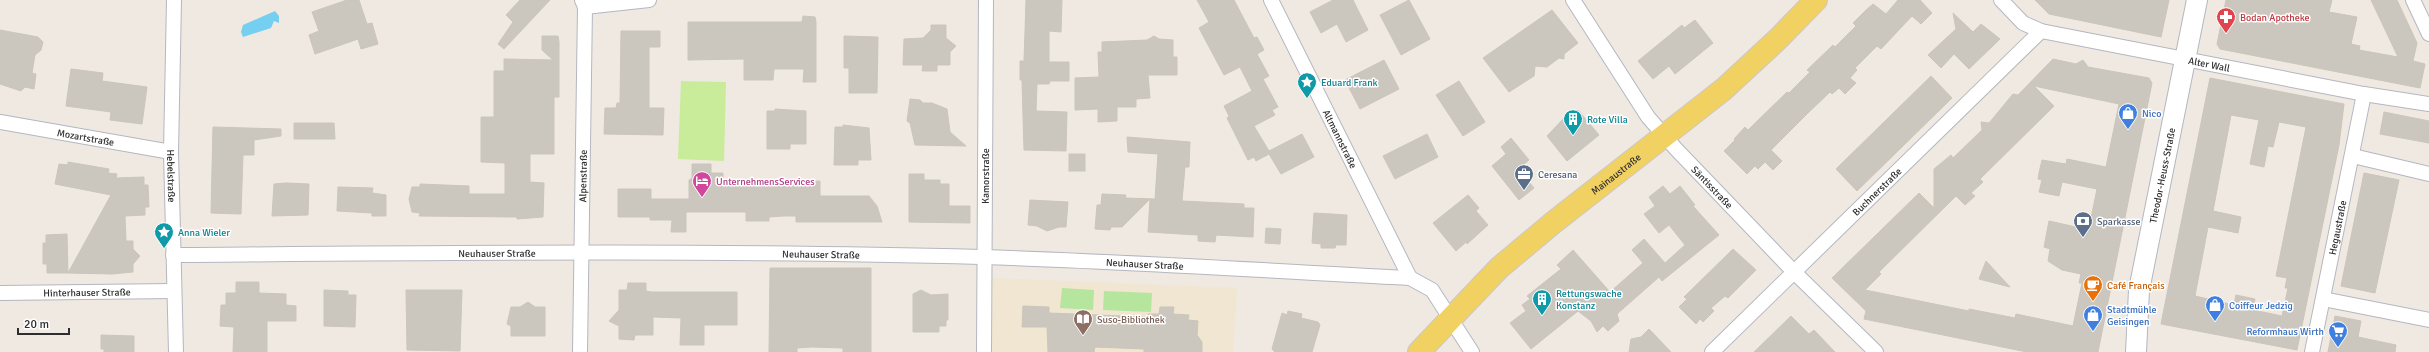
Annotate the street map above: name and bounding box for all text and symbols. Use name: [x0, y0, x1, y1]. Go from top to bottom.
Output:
pharmacy icon: Bodan Apotheke: [2215, 6, 2237, 34]
place label: Bodan Apotheke: [2240, 12, 2310, 24]
street label: Alter Wall: [2187, 55, 2231, 75]
place icon: Eduard Frank: [1296, 71, 1318, 99]
place label: Eduard Frank: [1321, 77, 1378, 89]
shop icon: Nico: [2117, 102, 2139, 130]
street label: Altmannstraße: [1320, 108, 1359, 170]
building icon: Rote Villa: [1562, 108, 1584, 136]
place label: Nico: [2142, 108, 2161, 120]
place label: Rote Villa: [1587, 114, 1628, 126]
street label: Mozartstraße: [56, 127, 115, 149]
street label: Theodor-Heuss-Straße: [2148, 127, 2178, 224]
street label: Kamorstraße: [980, 148, 992, 204]
street label: Hebelstraße: [164, 149, 177, 203]
street label: Alpenstraße: [577, 150, 590, 202]
street label: Mainaustraße: [1589, 151, 1644, 198]
office icon: Ceresana: [1513, 163, 1535, 191]
street label: Säntisstraße: [1688, 164, 1735, 211]
street label: Buchnerstraße: [1850, 166, 1904, 219]
place label: Ceresana: [1538, 169, 1577, 181]
hotel icon: UnternehmensServices: [691, 170, 713, 198]
place label: UnternehmensServices: [716, 176, 815, 188]
street label: Hegaustraße: [2327, 199, 2349, 256]
bank icon: Sparkasse: [2072, 210, 2094, 238]
place label: Sparkasse: [2097, 216, 2140, 228]
place icon: Anna Wieler: [153, 221, 175, 249]
place label: Anna Wieler: [178, 227, 230, 239]
street label: Neuhauser Straße: [458, 248, 536, 260]
street label: Neuhauser Straße: [782, 248, 860, 261]
street label: Neuhauser Straße: [1106, 257, 1184, 273]
cafe icon: Café Français: [2082, 274, 2104, 302]
place label: Café Français: [2107, 280, 2165, 292]
street label: Hinterhauser Straße: [43, 286, 131, 300]
building icon: Rettungswache Konstanz: [1531, 288, 1553, 316]
place label: Rettungswache Konstanz: [1556, 288, 1622, 312]
shop icon: Coiffeur Jedzig: [2204, 294, 2226, 322]
place label: Coiffeur Jedzig: [2229, 300, 2293, 312]
shop icon: Stadtmühle Geisingen: [2082, 304, 2104, 332]
place label: Stadtmühle Geisingen: [2107, 304, 2157, 328]
library icon: Suso-Bibliothek: [1072, 308, 1094, 336]
scale bar: [18, 310, 69, 336]
place label: Suso-Bibliothek: [1097, 314, 1165, 326]
text: 20 m: [24, 317, 49, 332]
supermarket icon: Reformhaus Wirth: [2327, 320, 2349, 348]
place label: Reformhaus Wirth: [2246, 326, 2324, 338]

